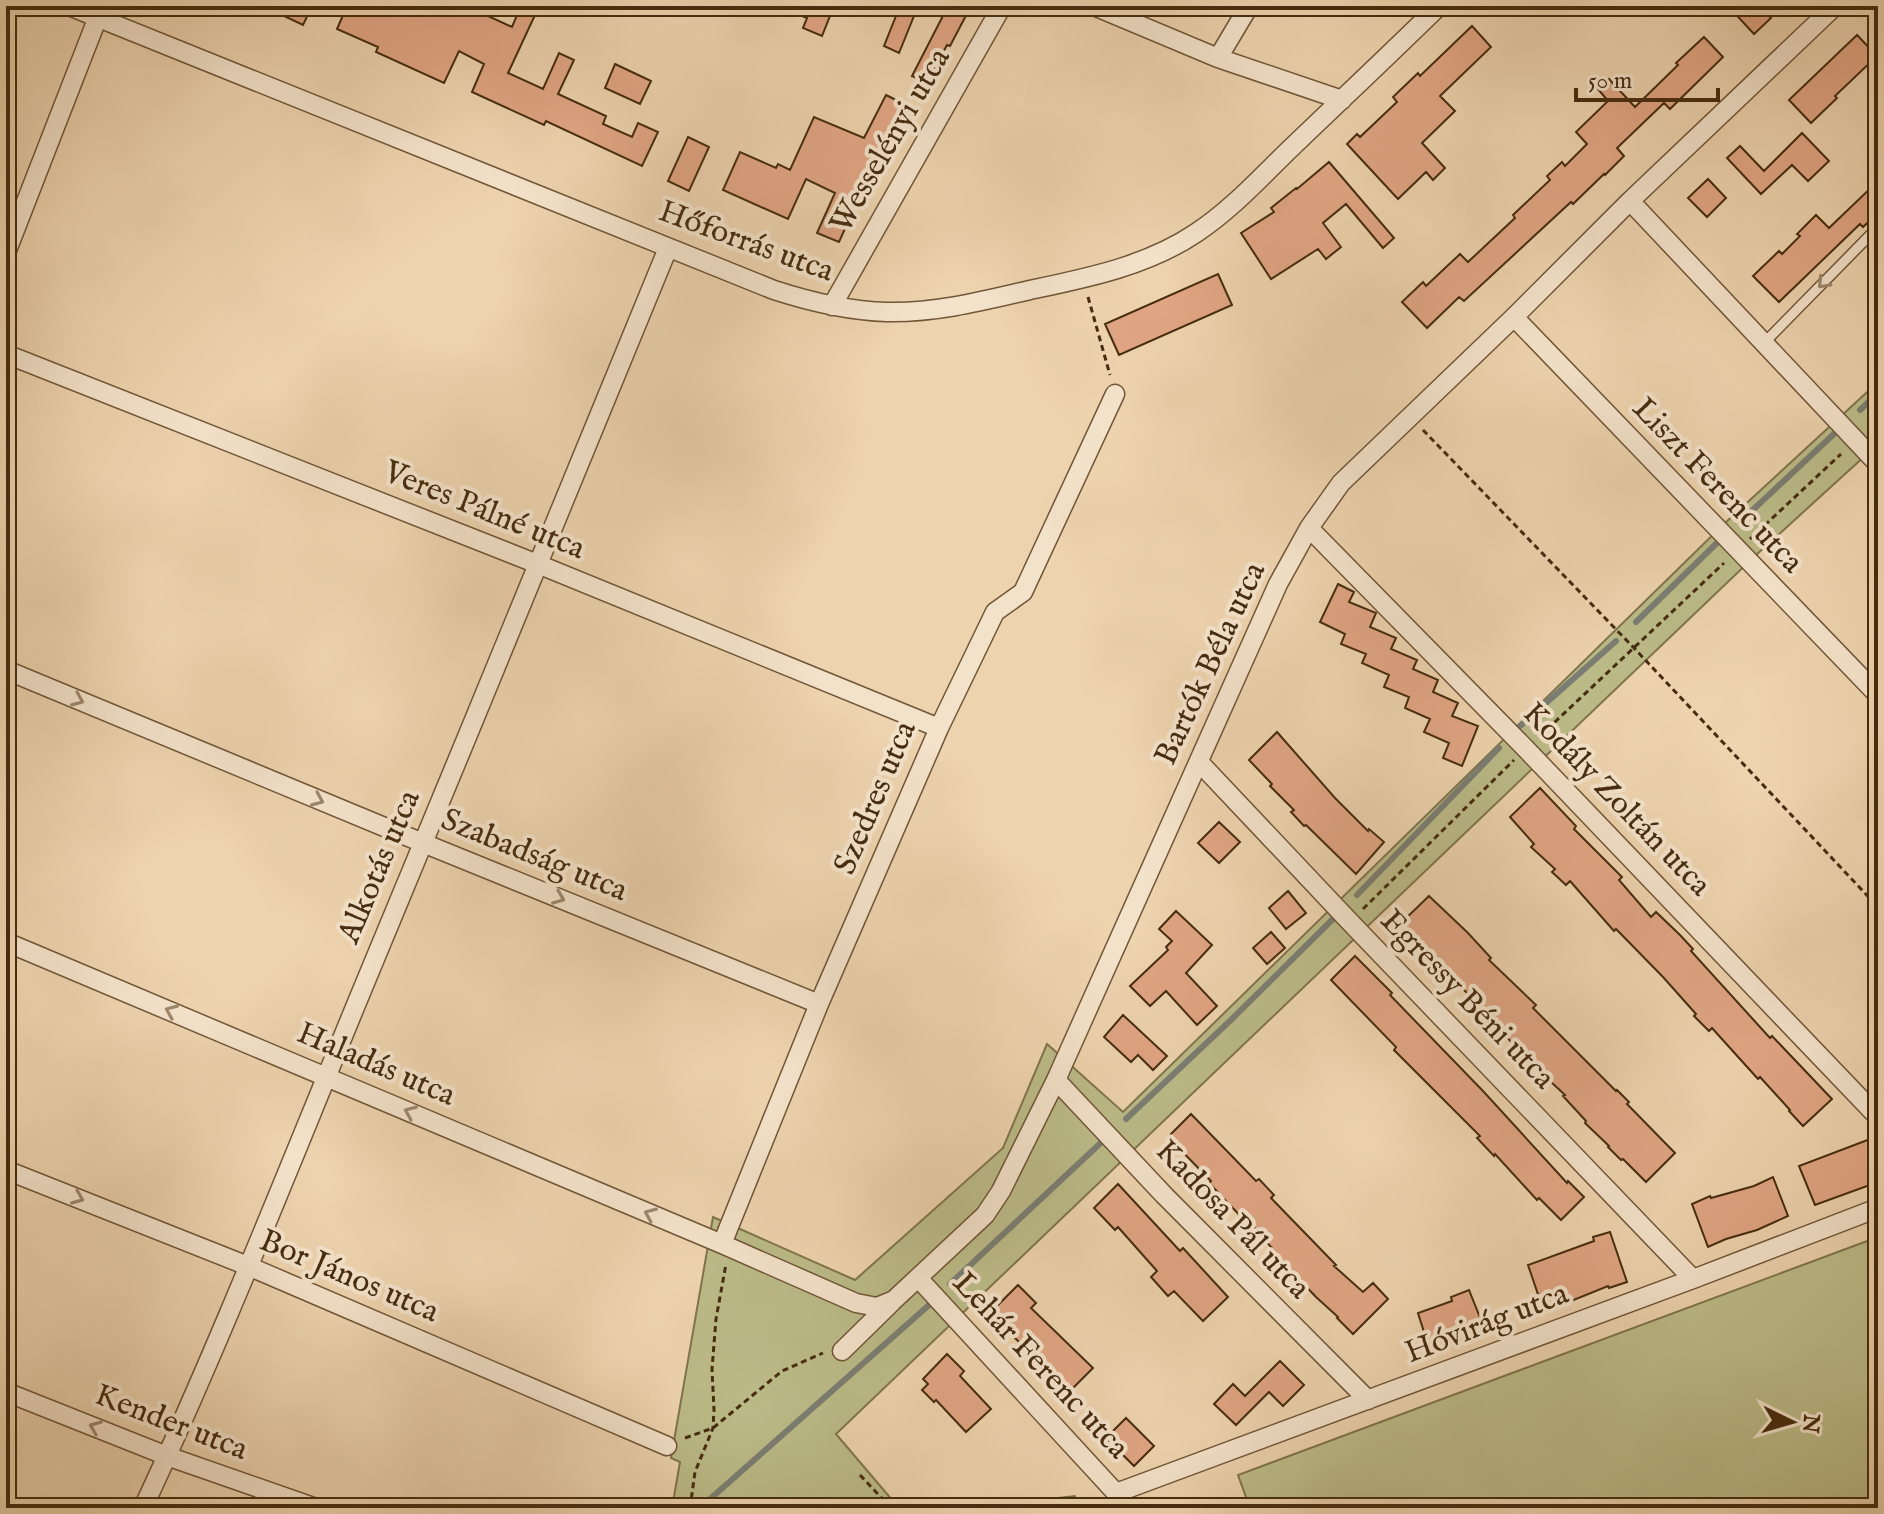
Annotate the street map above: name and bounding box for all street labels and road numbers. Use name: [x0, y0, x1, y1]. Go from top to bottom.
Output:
street label: Wesselényi utca: [821, 41, 961, 241]
street label: Hőforrás utca: [653, 191, 839, 293]
street label: Liszt Ferenc utca: [1623, 389, 1812, 583]
street label: Veres Pálné utca: [376, 452, 591, 570]
street label: Bartók Béla utca: [1146, 556, 1276, 772]
street label: Kodály Zoltán utca: [1513, 694, 1719, 906]
street label: Szedres utca: [825, 715, 927, 881]
street label: Alkotás utca: [329, 784, 431, 951]
street label: Szabadság utca: [435, 800, 633, 912]
street label: Egressy Béni utca: [1371, 901, 1563, 1099]
street label: Haladás utca: [291, 1013, 462, 1117]
street label: Kadosa Pál utca: [1146, 1132, 1319, 1309]
street label: Bor János utca: [253, 1221, 445, 1333]
street label: Lehár Ferenc utca: [943, 1264, 1137, 1468]
street label: Hóvirág utca: [1399, 1274, 1575, 1374]
street label: Kender utca: [89, 1375, 253, 1471]

